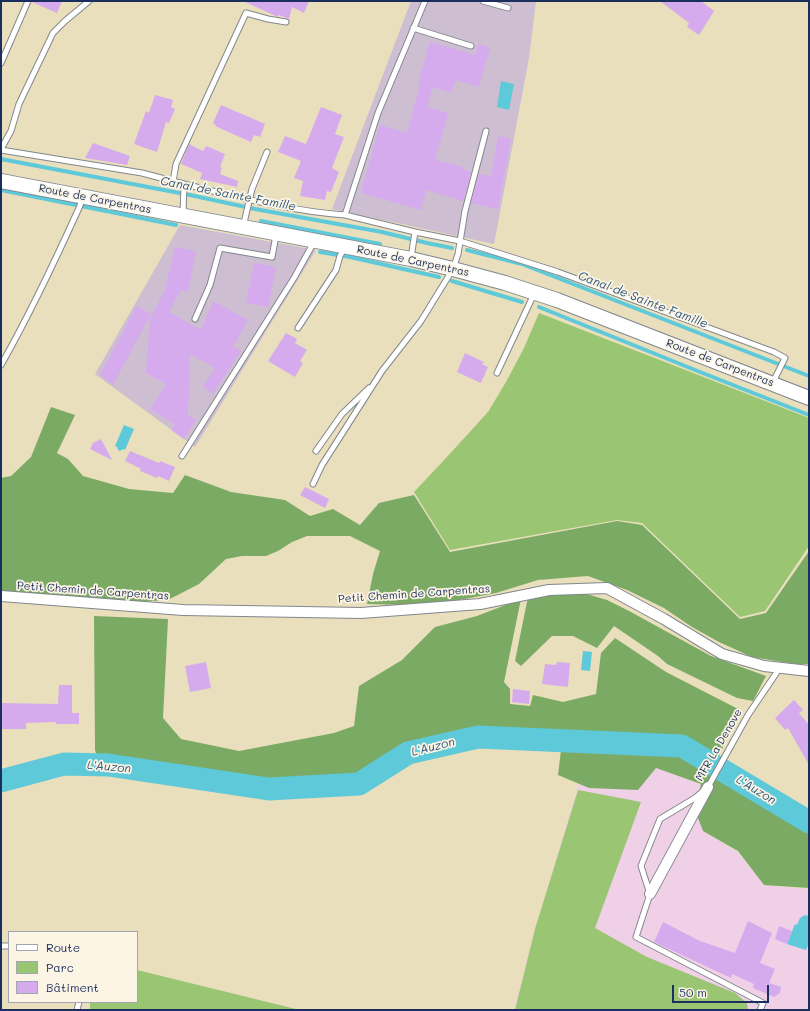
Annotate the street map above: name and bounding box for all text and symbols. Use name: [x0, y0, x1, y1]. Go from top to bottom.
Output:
water label: Canal de Sainte Famille: [159, 174, 297, 214]
street label: Route de Carpentras: [38, 182, 152, 216]
street label: Route de Carpentras: [356, 243, 470, 279]
water label: Canal de Sainte Famille: [576, 269, 710, 331]
street label: Route de Carpentras: [664, 336, 776, 390]
street label: Petit Chemin de Carpentras: [16, 579, 170, 603]
street label: Petit Chemin de Carpentras: [337, 582, 491, 606]
street label: MFR La Denove: [693, 707, 745, 783]
water label: L'Auzon: [410, 735, 456, 759]
water label: L'Auzon: [86, 758, 132, 776]
water label: L'Auzon: [733, 772, 779, 808]
legend: [8, 931, 138, 1003]
text: Route: [46, 939, 80, 955]
text: Parc: [46, 959, 74, 975]
scale bar: [674, 977, 771, 1003]
text: Bâtiment: [46, 979, 99, 995]
text: 50 m: [679, 984, 707, 1000]

